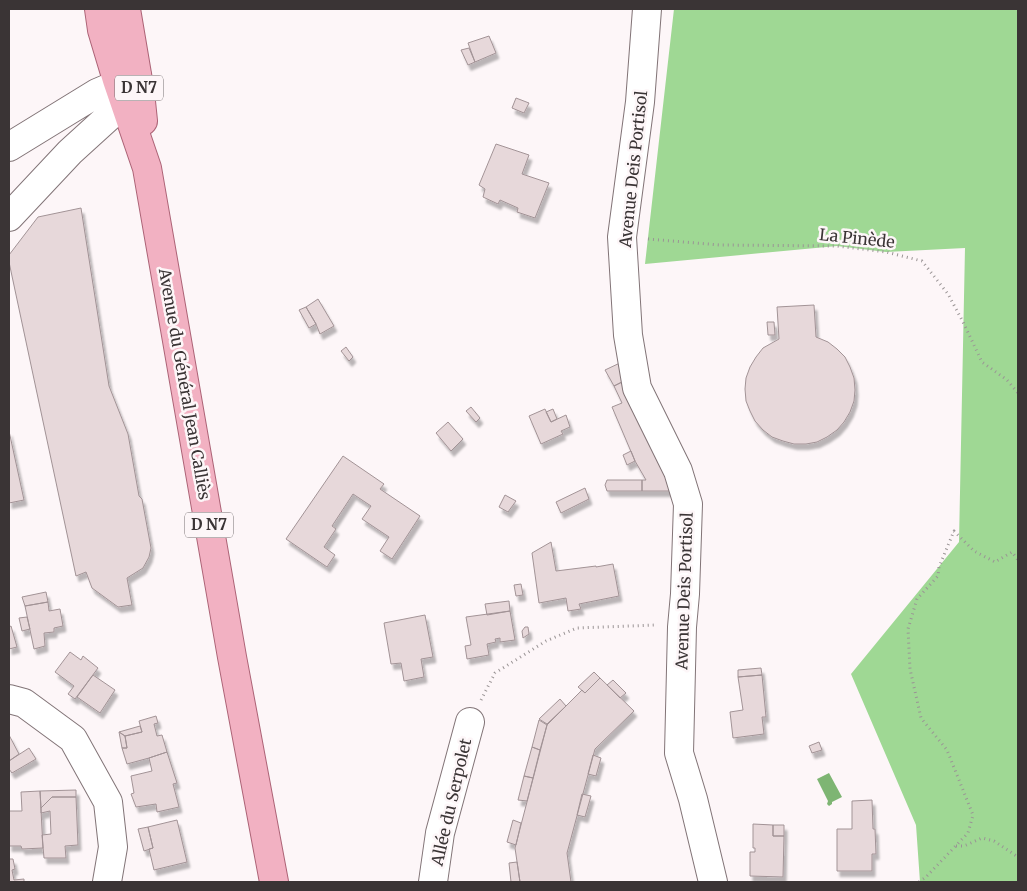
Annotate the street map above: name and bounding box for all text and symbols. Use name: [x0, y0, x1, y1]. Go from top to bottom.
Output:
road number: D N7: [115, 76, 163, 100]
street label: Avenue Deis Portisol: [615, 90, 651, 249]
street label: La Pinède: [818, 224, 896, 252]
street label: Avenue du Général Jean Calliès: [155, 266, 215, 501]
road number: D N7: [185, 512, 233, 538]
street label: Avenue Deis Portisol: [671, 512, 697, 671]
street label: Allée du Serpolet: [426, 736, 476, 869]

